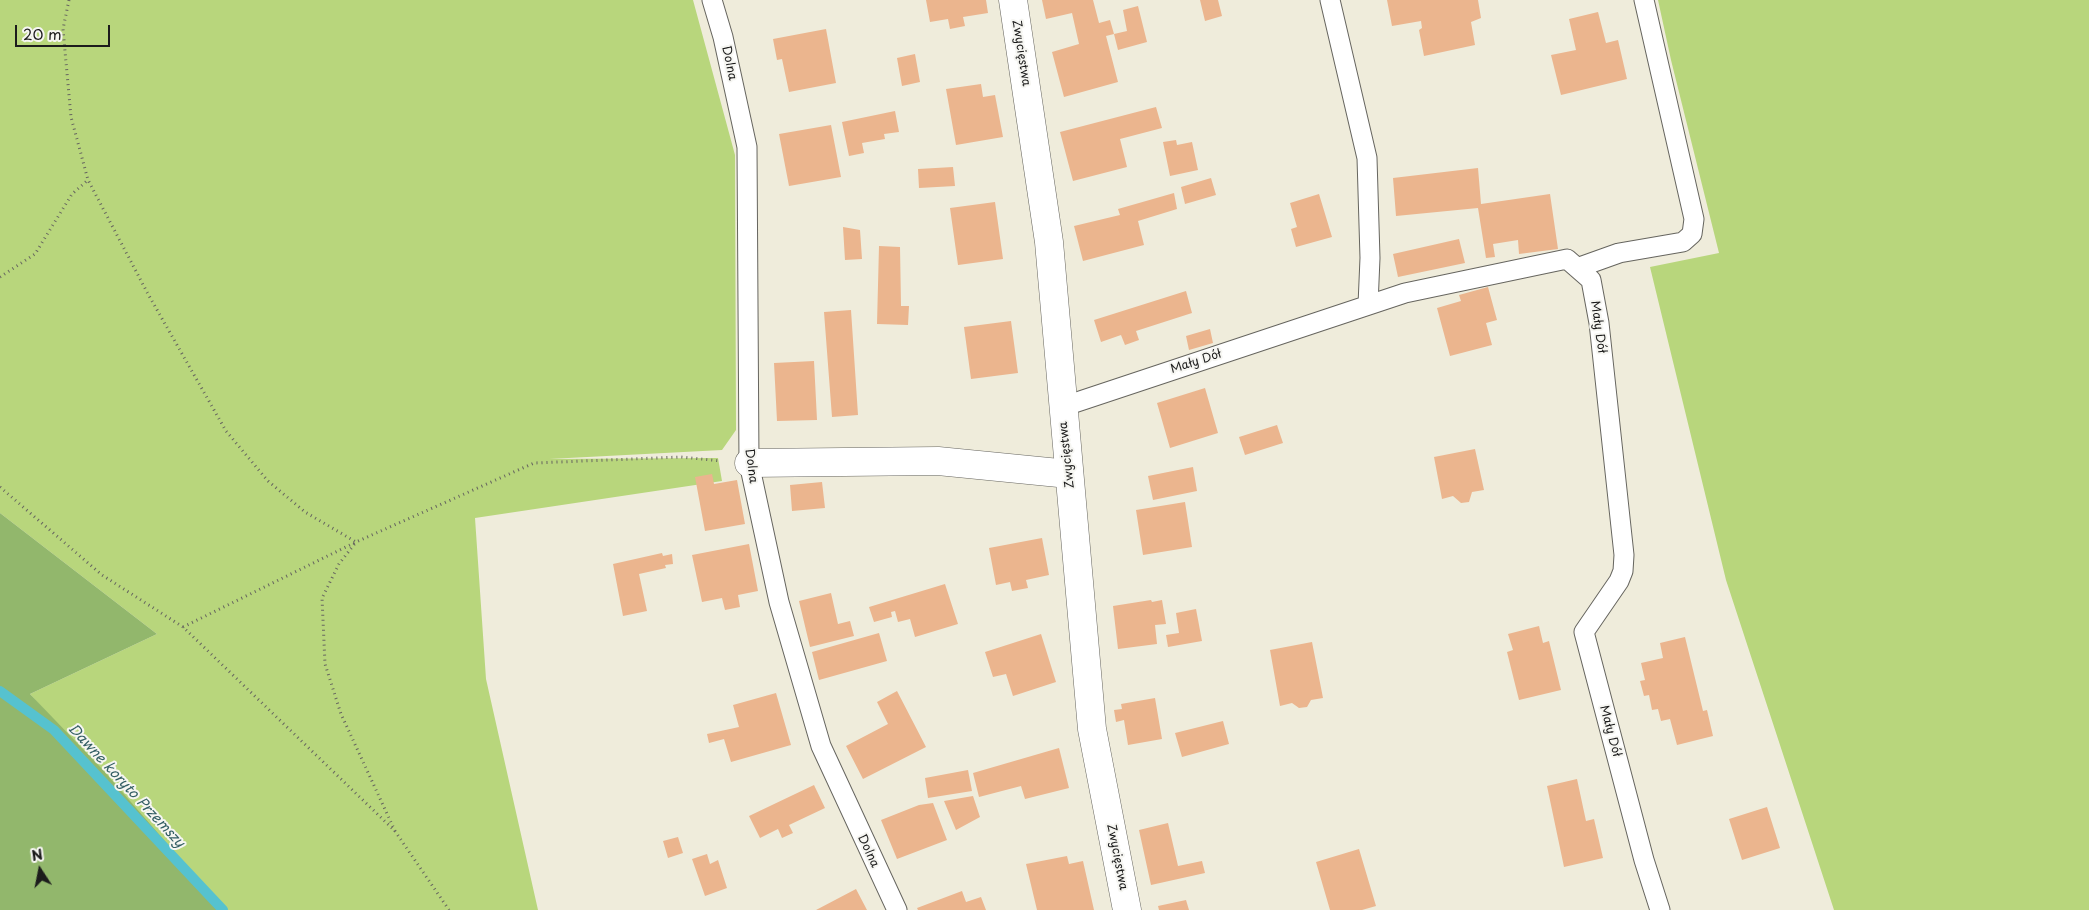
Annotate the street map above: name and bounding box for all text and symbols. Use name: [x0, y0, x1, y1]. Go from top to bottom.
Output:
scale bar: [18, 15, 112, 47]
street label: Zwycięstwa: [1009, 19, 1033, 87]
text: 20 m: [23, 22, 62, 45]
street label: Dolna: [718, 44, 740, 82]
street label: Mały Dół: [1587, 300, 1609, 354]
street label: Mały Dół: [1169, 347, 1223, 377]
street label: Zwycięstwa: [1056, 421, 1078, 489]
street label: Dolna: [742, 448, 760, 484]
street label: Mały Dół: [1596, 704, 1624, 758]
water label: Dawne koryto Przemszy: [64, 721, 188, 851]
street label: Zwycięstwa: [1104, 823, 1130, 891]
street label: Dolna: [854, 832, 882, 870]
text: N: [30, 843, 44, 866]
north arrow: [15, 845, 65, 895]

